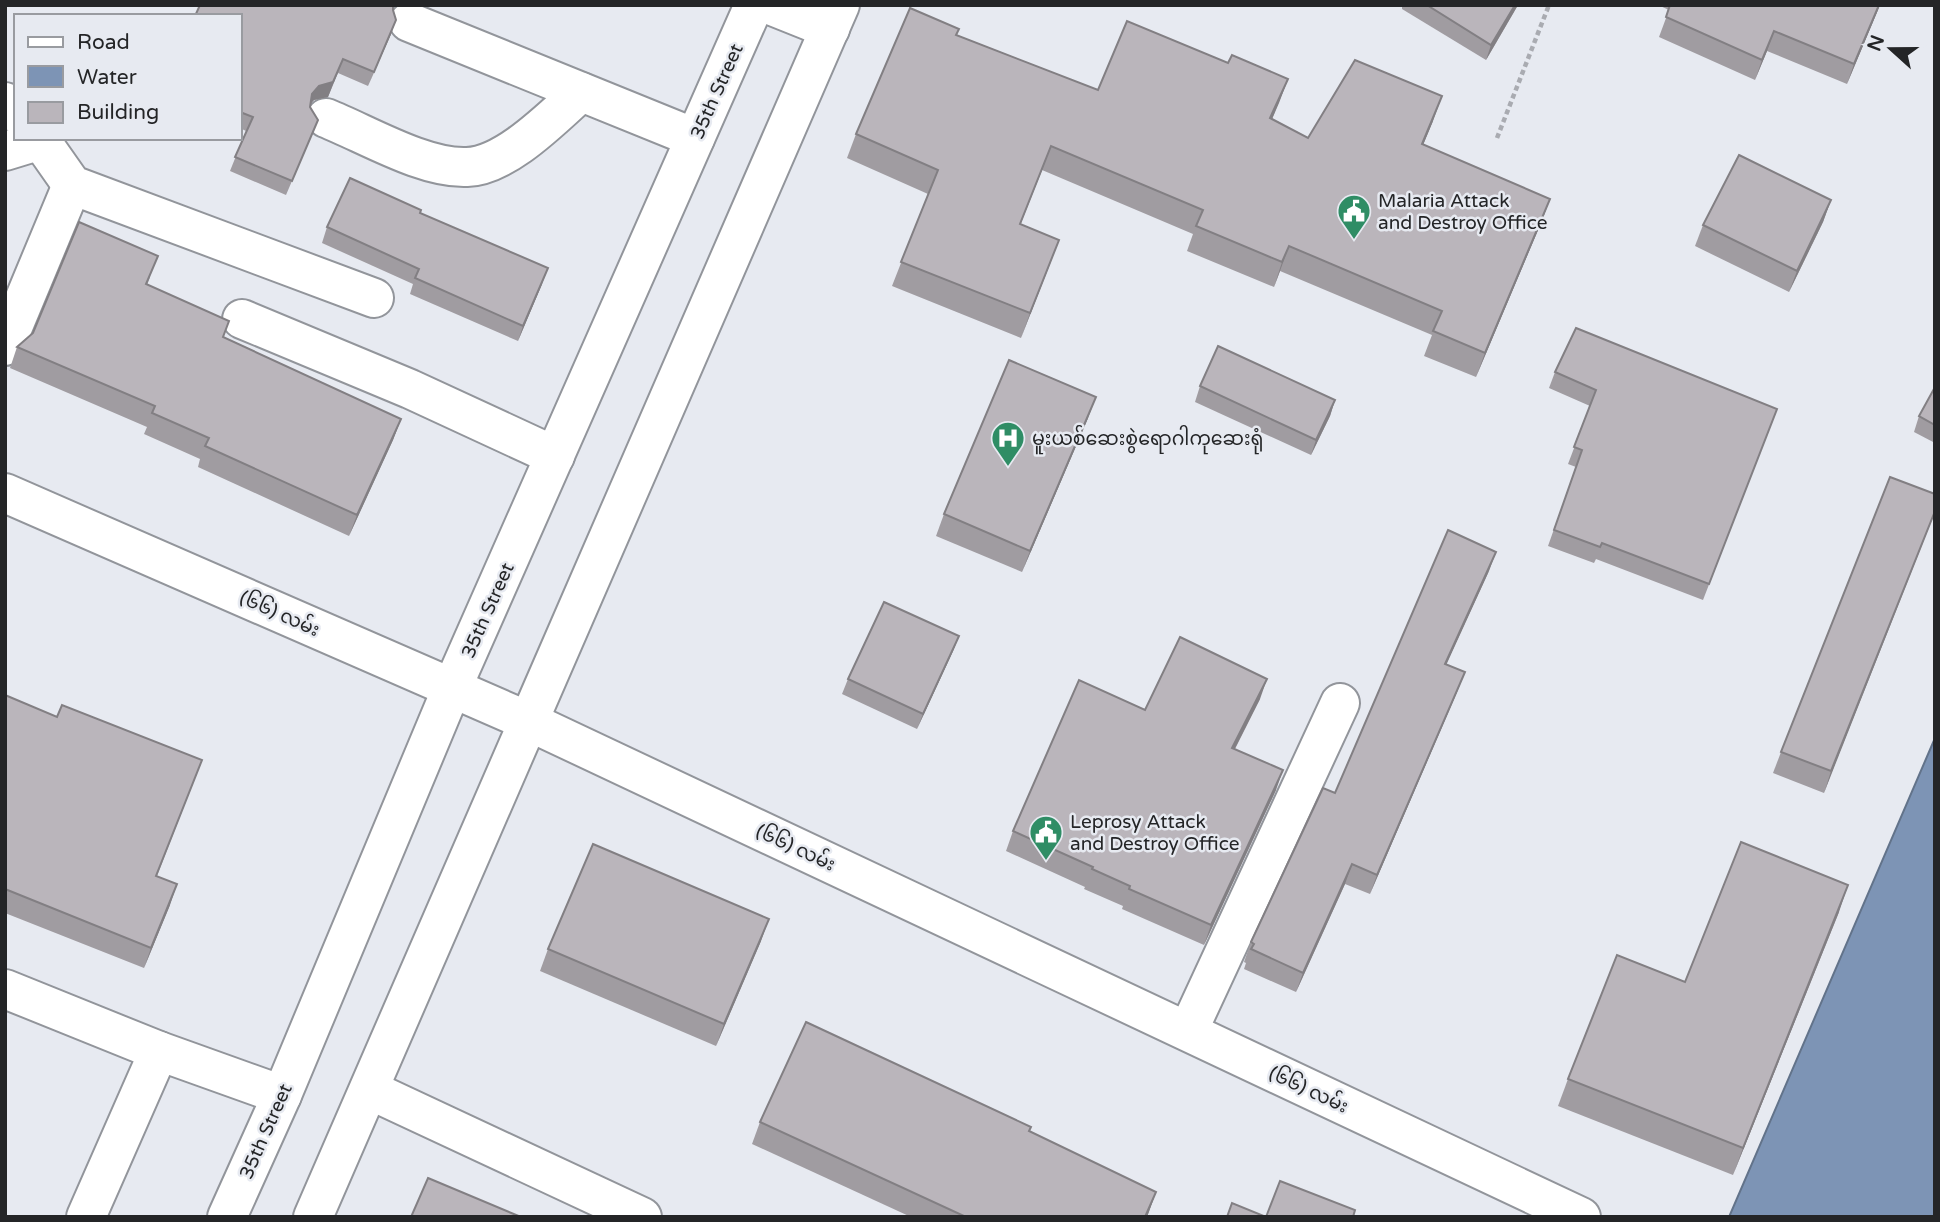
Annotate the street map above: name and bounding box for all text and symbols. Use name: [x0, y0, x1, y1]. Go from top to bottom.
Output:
legend: [14, 14, 242, 140]
north arrow: [1856, 14, 1926, 84]
text: Road: [77, 30, 130, 55]
text: N: [1863, 32, 1889, 54]
street label: 35th Street: [686, 40, 748, 142]
text: Water: [77, 65, 137, 90]
text: Building: [77, 100, 159, 125]
place label: Malaria Attack and Destroy Office: [1378, 190, 1548, 234]
public building icon: Malaria Attack and Destroy Office: [1335, 192, 1373, 241]
hospital icon: မူးယစ်ဆေးစွဲရောဂါကုဆေးရုံ: [989, 419, 1027, 468]
place label: မူးယစ်ဆေးစွဲရောဂါကုဆေးရုံ: [1032, 424, 1263, 455]
street label: 35th Street: [457, 559, 519, 661]
street label: (၆၆) လမ်း: [236, 583, 325, 641]
place label: Leprosy Attack and Destroy Office: [1070, 811, 1240, 855]
public building icon: Leprosy Attack and Destroy Office: [1027, 813, 1065, 862]
street label: (၆၆) လမ်း: [752, 816, 840, 876]
street label: (၆၆) လမ်း: [1265, 1058, 1353, 1118]
street label: 35th Street: [235, 1080, 297, 1182]

